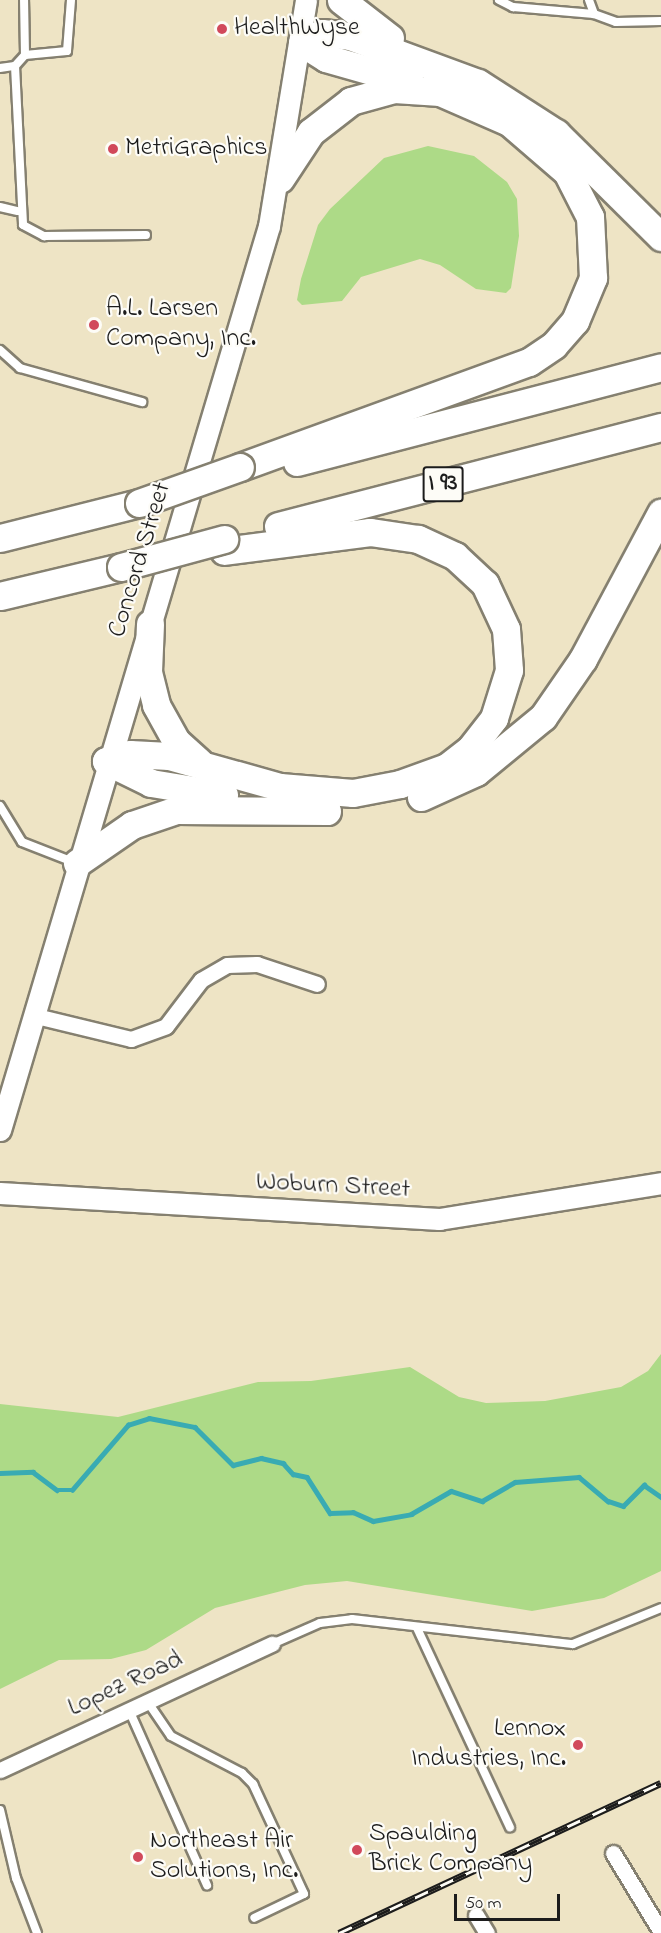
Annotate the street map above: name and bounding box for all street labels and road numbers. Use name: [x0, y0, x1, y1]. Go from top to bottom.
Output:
road number: I 93: [422, 463, 464, 505]
street label: Concord Street: [103, 479, 179, 641]
street label: Woburn Street: [255, 1167, 411, 1207]
street label: Lopez Road: [64, 1645, 188, 1725]

